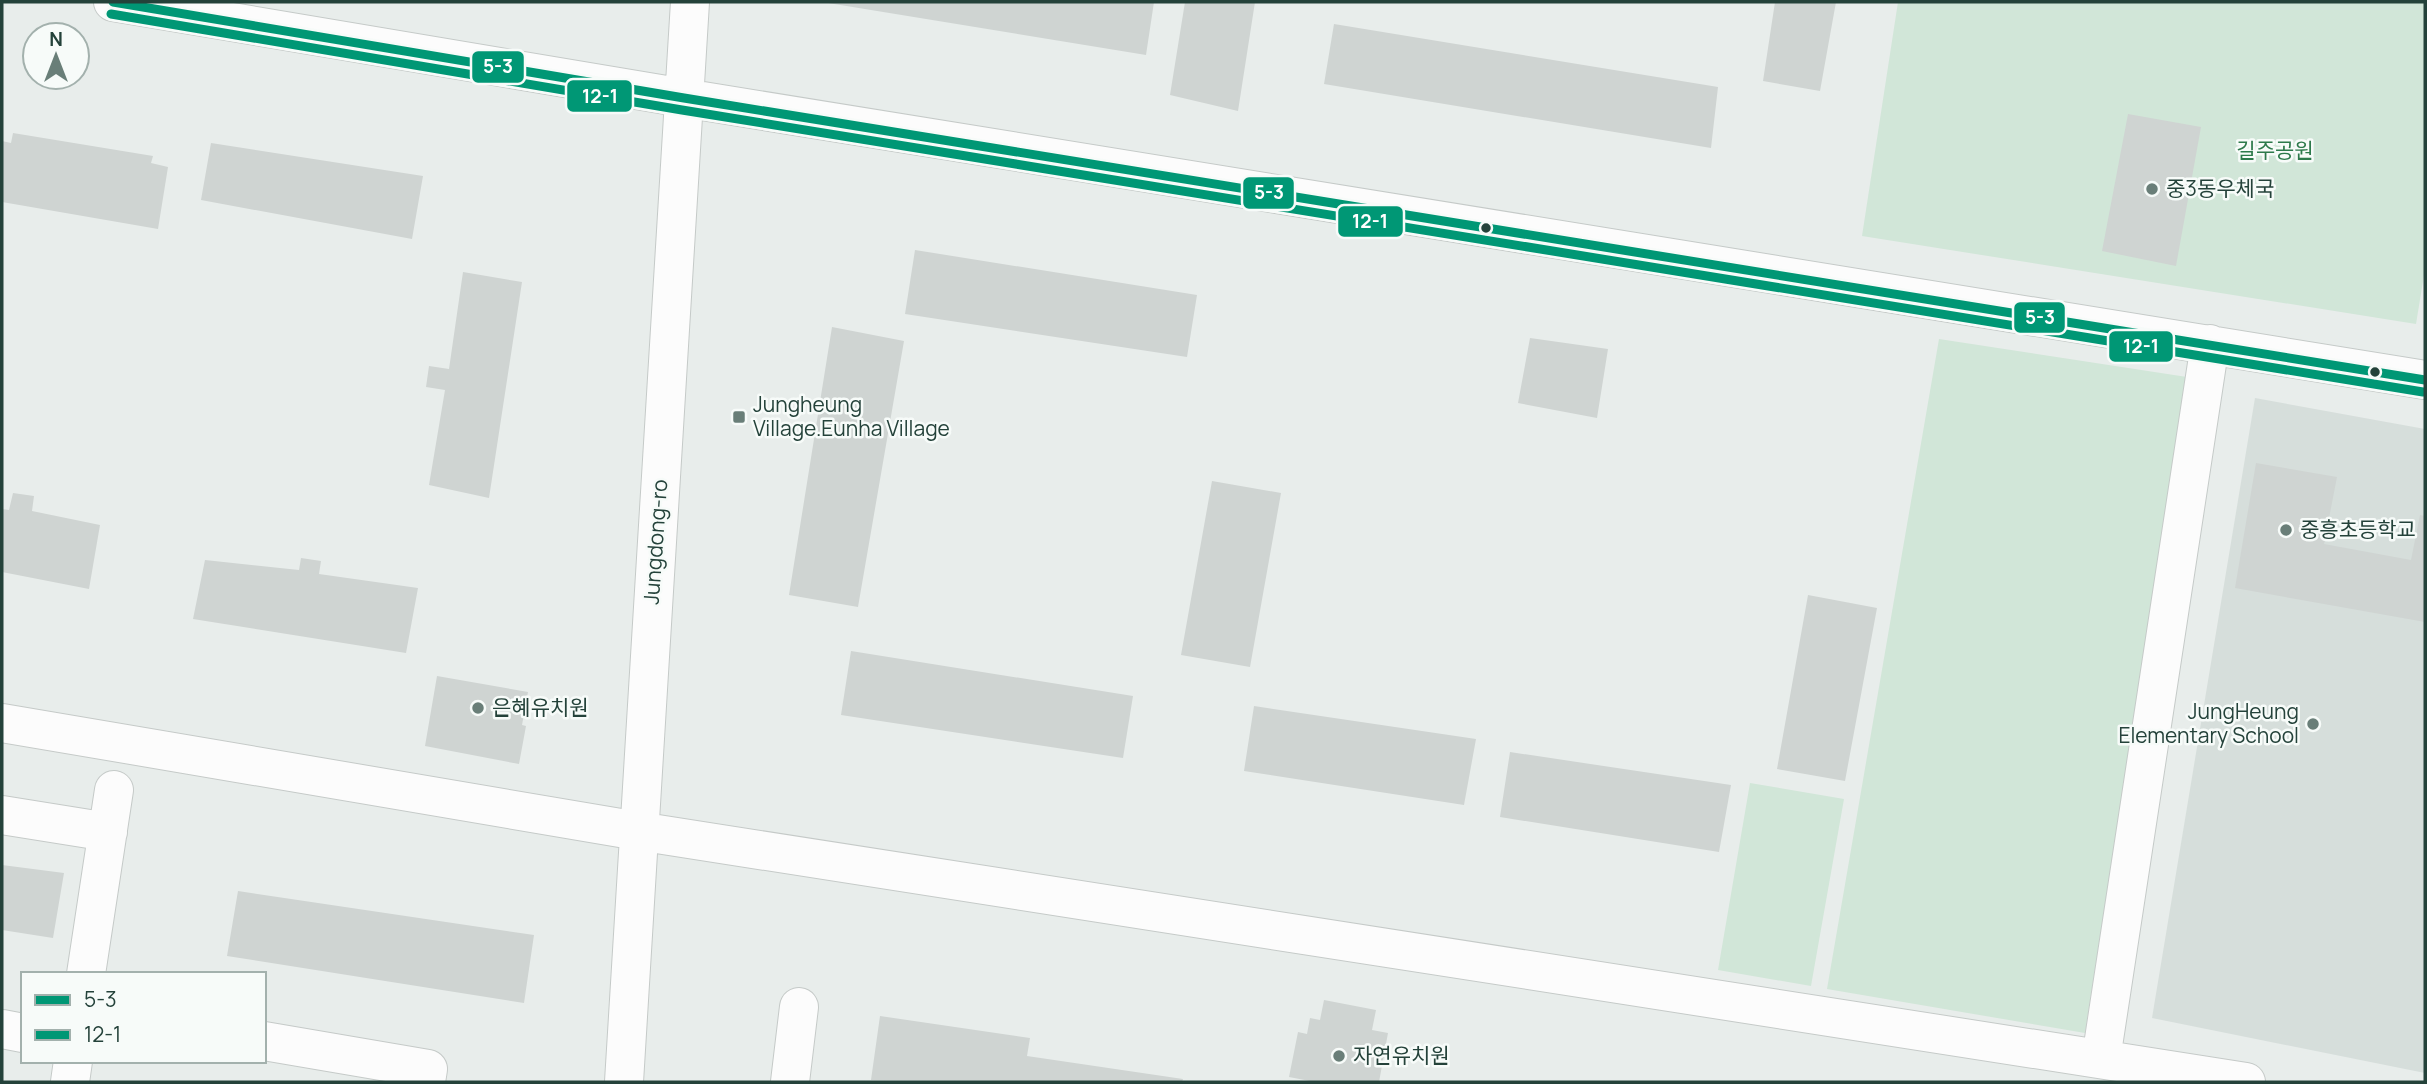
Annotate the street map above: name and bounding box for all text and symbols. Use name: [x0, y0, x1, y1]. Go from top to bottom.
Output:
north arrow: [21, 21, 91, 91]
text: N: [49, 26, 63, 52]
line badge: 5-3: [471, 50, 525, 84]
text: 5-3: [483, 53, 513, 79]
line badge: 12-1: [566, 79, 633, 113]
text: 12-1: [582, 83, 618, 109]
park label: 길주공원: [2236, 136, 2314, 164]
place label: 중3동우체국: [2166, 174, 2274, 202]
line badge: 5-3: [1242, 176, 1295, 210]
text: 5-3: [1254, 179, 1284, 205]
marker: 중3동우체국: [2144, 181, 2160, 197]
line badge: 12-1: [1337, 205, 1404, 238]
text: 12-1: [1352, 208, 1388, 234]
unlabelled marker: [1479, 221, 1493, 235]
line badge: 5-3: [2013, 301, 2066, 334]
text: 5-3: [2025, 304, 2055, 330]
line badge: 12-1: [2108, 330, 2174, 363]
text: 12-1: [2123, 333, 2159, 359]
unlabelled marker: [2368, 365, 2382, 379]
place label: Jungheung Village.Eunha Village: [753, 390, 950, 442]
marker: Jungheung Village.Eunha Village: [731, 409, 747, 425]
street label: Jungdong-ro: [637, 478, 673, 606]
place label: 중흥초등학교: [2300, 515, 2416, 543]
marker: 중흥초등학교: [2278, 522, 2294, 538]
place label: 은혜유치원: [492, 693, 589, 721]
place label: JungHeung Elementary School: [2118, 697, 2299, 749]
marker: 은혜유치원: [470, 700, 486, 716]
marker: JungHeung Elementary School: [2305, 716, 2321, 732]
legend: [21, 972, 266, 1063]
text: 5-3: [84, 985, 117, 1013]
text: 12-1: [84, 1020, 121, 1048]
place label: 자연유치원: [1353, 1041, 1450, 1069]
marker: 자연유치원: [1331, 1048, 1347, 1064]

